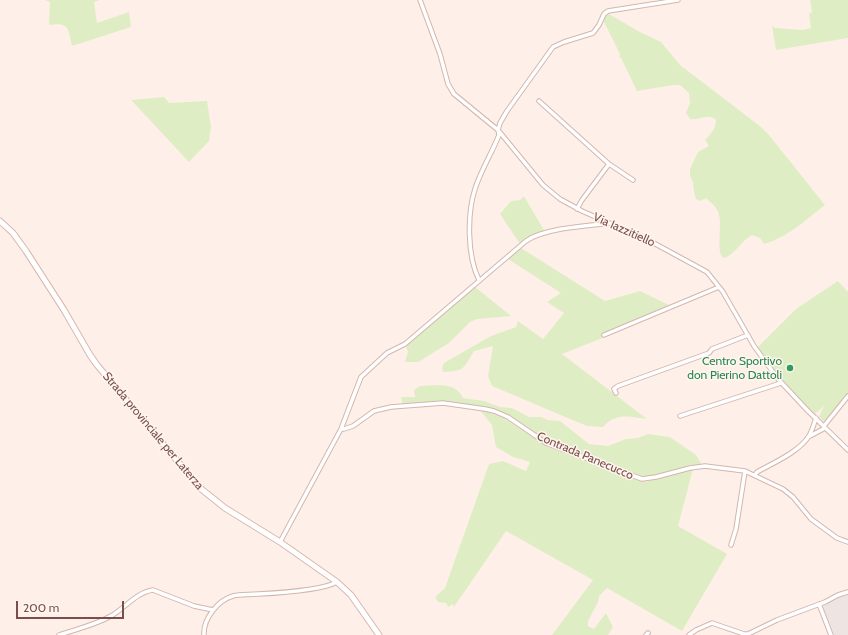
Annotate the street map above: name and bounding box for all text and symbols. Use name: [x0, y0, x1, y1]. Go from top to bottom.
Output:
street label: Via Iazzitiello: [591, 210, 657, 250]
place label: Centro Sportivo don Pierino Dattoli: [687, 354, 782, 382]
marker: Centro Sportivo don Pierino Dattoli: [785, 363, 795, 373]
street label: Strada provinciale per Laterza: [100, 369, 206, 493]
street label: Contrada Panecucco: [535, 429, 635, 483]
scale bar: [18, 593, 126, 619]
text: 200 m: [23, 600, 59, 615]

